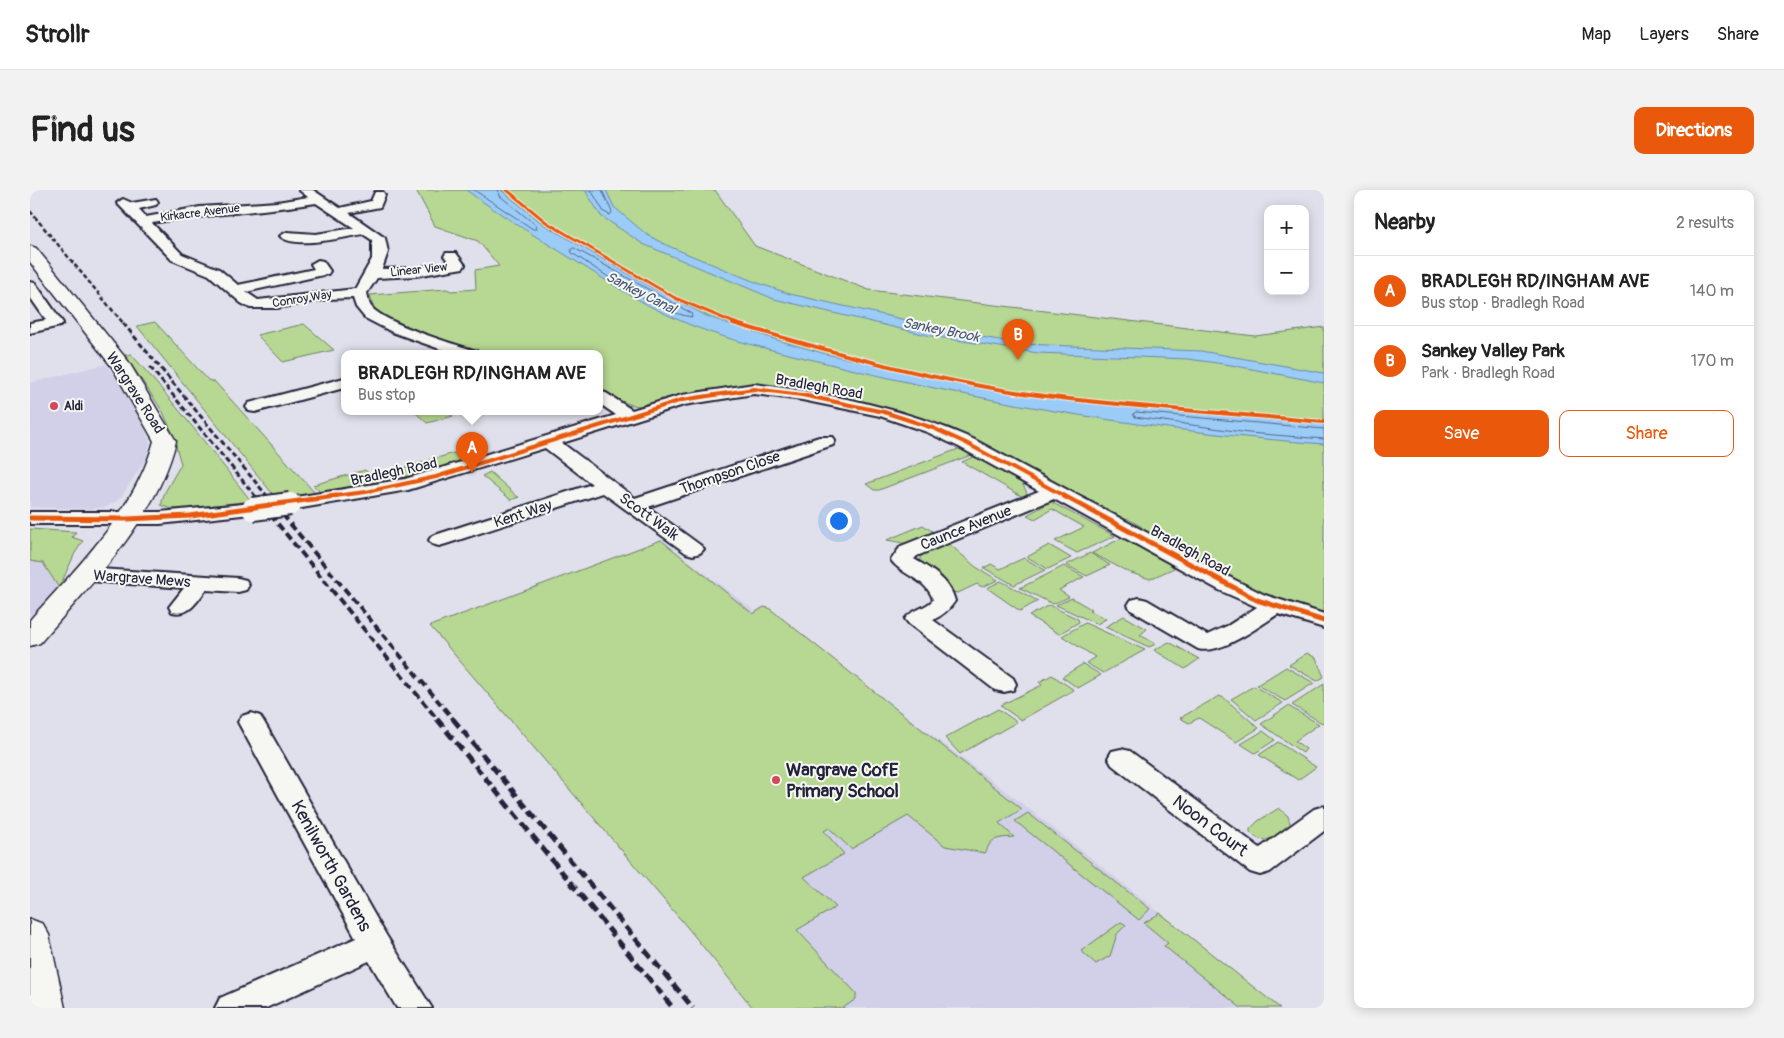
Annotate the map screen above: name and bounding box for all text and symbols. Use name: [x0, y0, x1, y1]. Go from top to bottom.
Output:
text: Strollr: [25, 20, 90, 49]
text: Map: [1582, 23, 1611, 46]
text: Layers: [1639, 23, 1689, 46]
text: Share: [1717, 23, 1759, 46]
button: Directions: [1634, 107, 1754, 154]
text: Find us: [30, 108, 135, 152]
street label: Kirkacre Avenue: [159, 201, 241, 225]
map controls: [1264, 205, 1309, 295]
button: +: [1264, 205, 1309, 250]
text: Nearby: [1374, 209, 1435, 236]
text: 2 results: [1676, 213, 1734, 233]
button: −: [1264, 250, 1309, 295]
street label: Linear View: [390, 260, 448, 280]
water label: Sankey Canal: [603, 268, 680, 319]
text: BRADLEGH RD/INGHAM AVE: [1421, 269, 1649, 293]
text: A: [1385, 281, 1395, 301]
text: 140 m: [1690, 281, 1734, 301]
street label: Conroy Way: [271, 287, 333, 311]
text: Bus stop · Bradlegh Road: [1421, 293, 1585, 313]
water label: Sankey Brook: [901, 314, 982, 346]
pin: B: [1002, 319, 1034, 360]
text: Sankey Valley Park: [1421, 339, 1565, 363]
street label: Wargrave Road: [102, 349, 168, 437]
popup: [341, 350, 603, 415]
text: B: [1385, 351, 1395, 371]
text: 170 m: [1691, 351, 1734, 371]
text: BRADLEGH RD/INGHAM AVE: [358, 361, 586, 385]
text: Park · Bradlegh Road: [1421, 363, 1555, 383]
street label: Bradlegh Road: [774, 370, 864, 404]
text: Bus stop: [358, 385, 415, 405]
place label: Aldi: [64, 399, 83, 414]
marker: Aldi: [48, 400, 60, 412]
button: Save: [1374, 410, 1549, 457]
button: Share: [1559, 410, 1734, 457]
pin: A: [456, 432, 488, 473]
street label: Thompson Close: [677, 447, 783, 499]
street label: Bradlegh Road: [349, 454, 439, 490]
street label: Scott Walk: [615, 489, 683, 546]
street label: Kent Way: [492, 496, 555, 532]
street label: Caunce Avenue: [918, 501, 1015, 555]
your location: [826, 508, 852, 534]
street label: Bradlegh Road: [1147, 521, 1233, 581]
street label: Wargrave Mews: [93, 566, 192, 592]
place label: Wargrave CofE Primary School: [786, 759, 899, 803]
marker: Wargrave CofE Primary School: [770, 774, 782, 786]
street label: Noon Court: [1168, 790, 1253, 862]
street label: Kenilworth Gardens: [285, 796, 377, 936]

